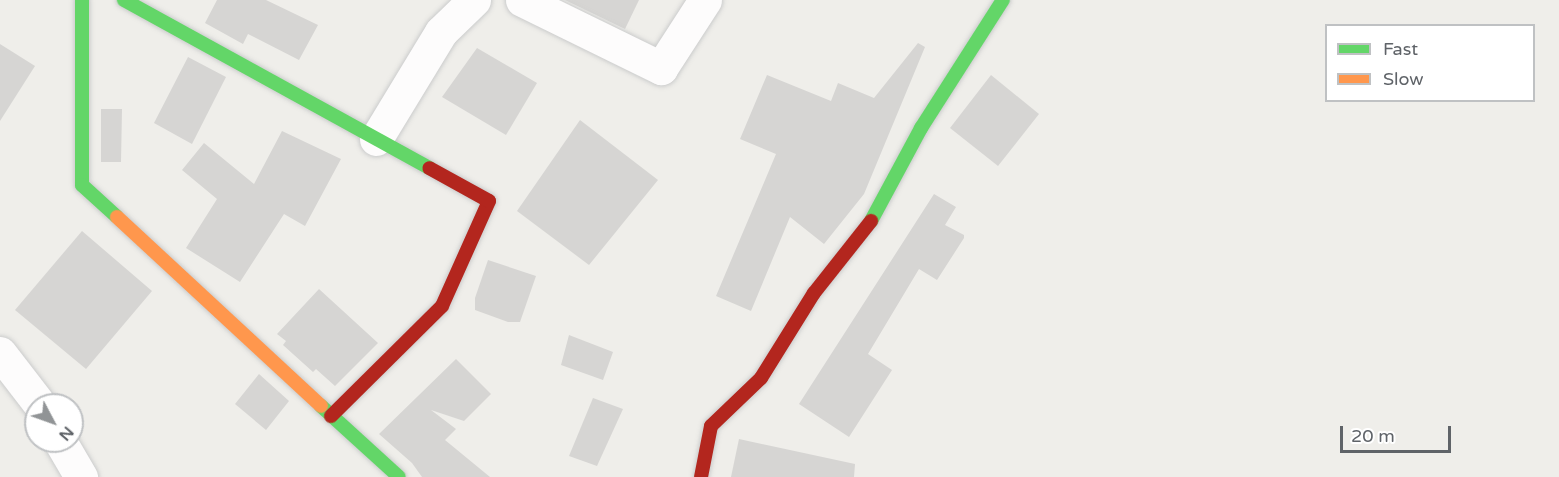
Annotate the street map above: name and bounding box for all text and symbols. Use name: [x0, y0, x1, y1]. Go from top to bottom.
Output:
legend: [1325, 24, 1535, 102]
text: Fast: [1383, 38, 1418, 60]
text: Slow: [1383, 68, 1424, 90]
north arrow: [24, 393, 84, 453]
scale bar: [1343, 414, 1454, 452]
text: N: [54, 422, 78, 445]
text: 20 m: [1351, 425, 1395, 447]

